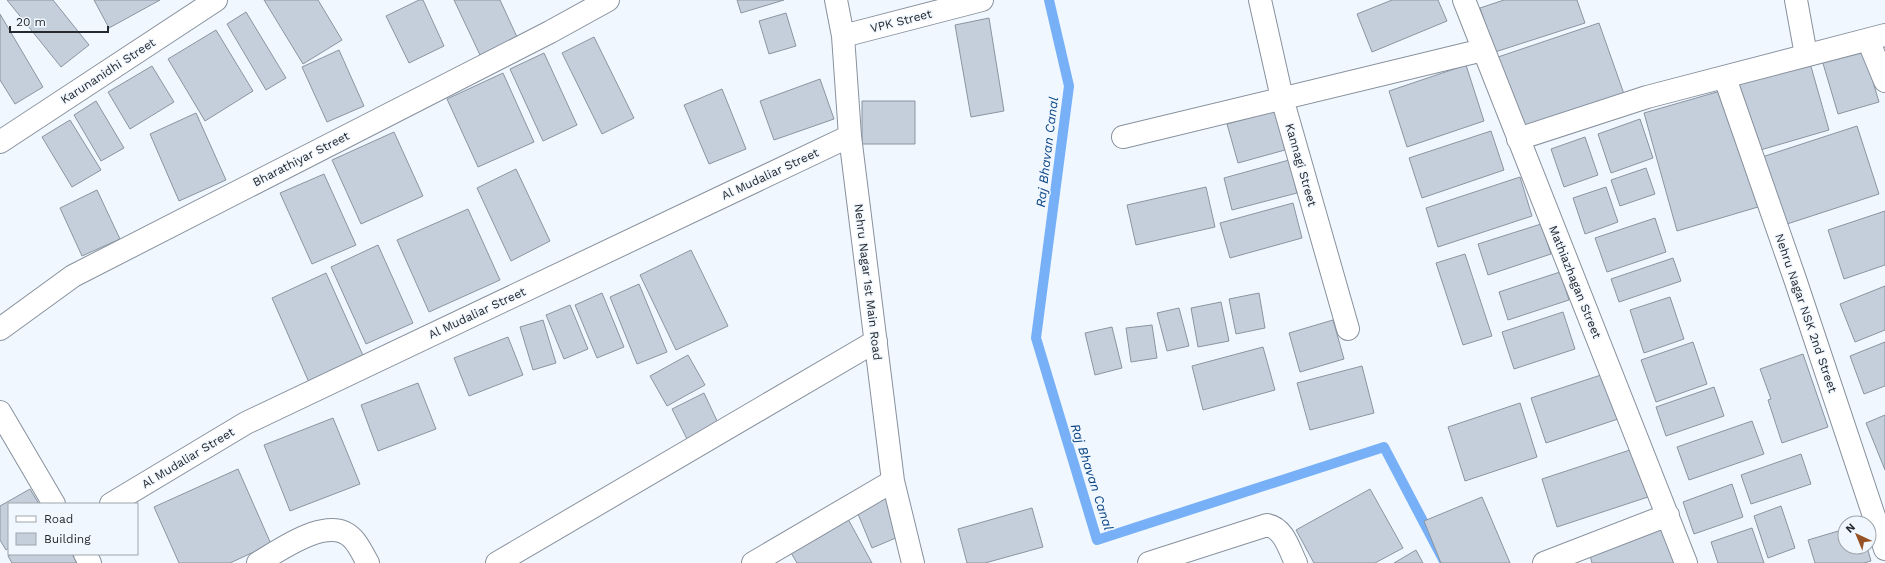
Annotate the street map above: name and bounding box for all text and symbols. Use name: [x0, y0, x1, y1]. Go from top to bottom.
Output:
street label: VPK Street: [869, 7, 933, 35]
scale bar: [10, 8, 108, 34]
text: 20 m: [16, 15, 46, 29]
street label: Karunanidhi Street: [58, 35, 158, 107]
water label: Raj Bhavan Canal: [1033, 96, 1061, 208]
street label: Kannagi Street: [1282, 122, 1320, 208]
street label: Bharathiyar Street: [250, 129, 352, 189]
street label: Al Mudaliar Street: [719, 145, 821, 203]
street label: Nehru Nagar 1st Main Road: [851, 203, 885, 361]
street label: Mathiazhagan Street: [1546, 223, 1604, 341]
street label: Nehru Nagar NSK 2nd Street: [1772, 232, 1840, 394]
street label: Al Mudaliar Street: [426, 284, 528, 342]
water label: Raj Bhavan Canal: [1068, 422, 1116, 532]
street label: Al Mudaliar Street: [139, 425, 237, 491]
legend: [8, 503, 138, 555]
text: Road: [44, 512, 73, 526]
north arrow: [1837, 515, 1877, 555]
text: N: [1843, 521, 1858, 536]
text: Building: [44, 532, 91, 546]

